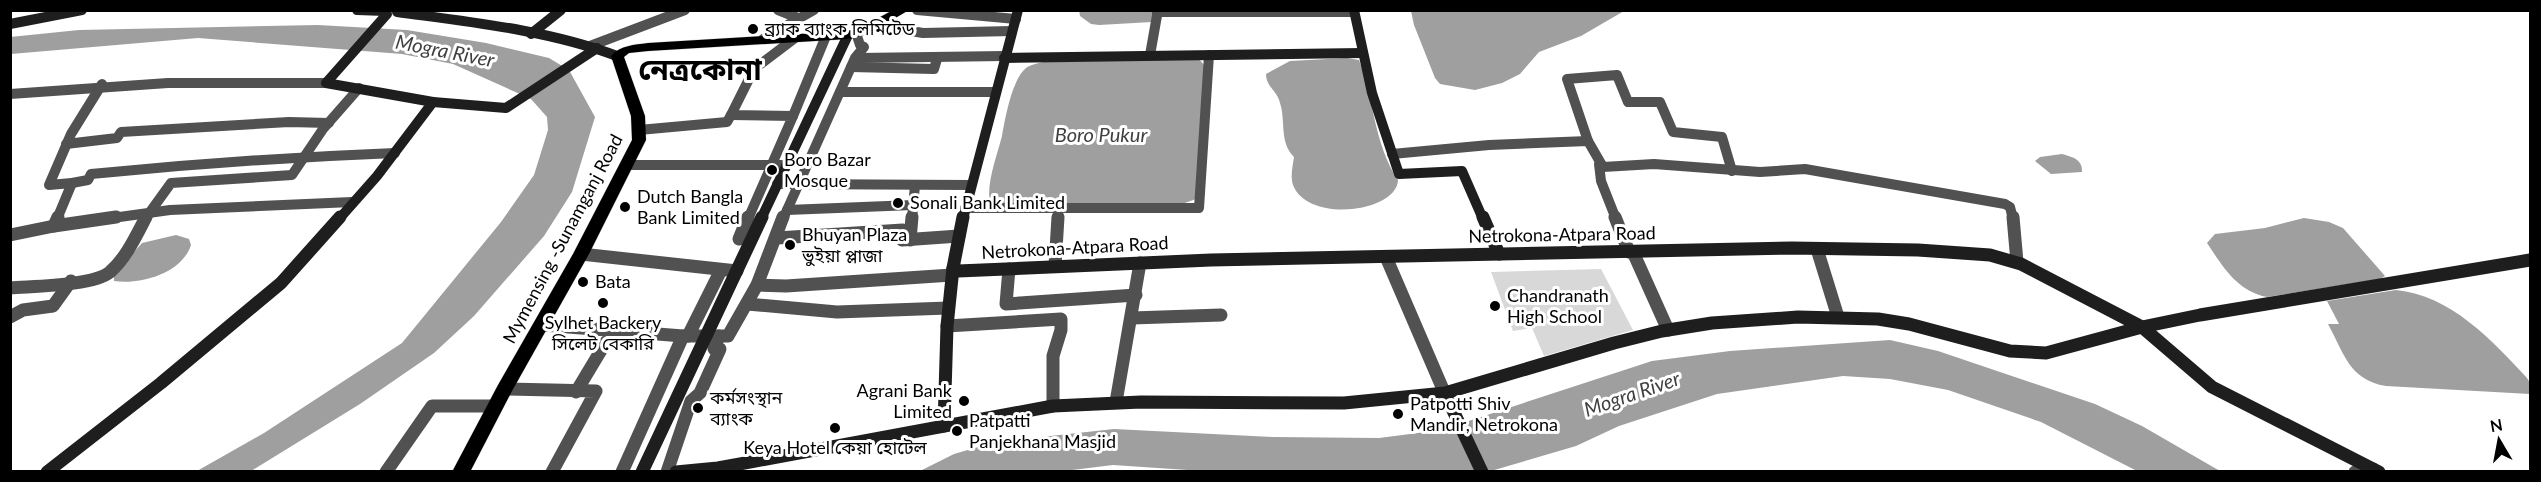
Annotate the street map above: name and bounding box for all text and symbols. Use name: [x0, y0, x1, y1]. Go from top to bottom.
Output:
place label: ব্র্যাক ব্যাংক লিমিটেড: [764, 17, 915, 39]
marker: ব্র্যাক ব্যাংক লিমিটেড: [746, 22, 760, 36]
water label: Mogra River: [394, 29, 498, 72]
district label: নেত্রকোনা: [638, 50, 762, 86]
water label: Boro Pukur: [1055, 122, 1148, 146]
street label: Mymensing -Sunamganj Road: [498, 130, 627, 347]
place label: Boro Bazar Mosque: [784, 148, 871, 191]
marker: Boro Bazar Mosque: [765, 163, 779, 177]
place label: Dutch Bangla Bank Limited: [637, 185, 743, 228]
place label: Sonali Bank Limited: [910, 191, 1065, 213]
marker: Sonali Bank Limited: [891, 196, 905, 210]
marker: Dutch Bangla Bank Limited: [618, 200, 632, 214]
street label: Netrokona-Atpara Road: [1468, 221, 1656, 247]
place label: Bhuyan Plaza ভুইয়া প্লাজা: [801, 223, 907, 267]
street label: Netrokona-Atpara Road: [981, 231, 1169, 263]
marker: Bhuyan Plaza ভুইয়া প্লাজা: [783, 238, 797, 252]
place label: Bata: [595, 270, 631, 292]
marker: Bata: [576, 275, 590, 289]
place label: Chandranath High School: [1507, 284, 1609, 327]
marker: Sylhet Backery সিলেট বেকারি: [596, 296, 610, 310]
marker: Chandranath High School: [1488, 299, 1502, 313]
place label: Sylhet Backery সিলেট বেকারি: [545, 311, 662, 354]
water label: Mogra River: [1580, 365, 1684, 421]
place label: Agrani Bank Limited: [857, 379, 953, 422]
place label: কর্মসংস্থান ব্যাংক: [709, 386, 783, 429]
place label: Patpotti Shiv Mandir, Netrokona: [1410, 392, 1558, 435]
marker: Agrani Bank Limited: [957, 394, 971, 408]
marker: কর্মসংস্থান ব্যাংক: [691, 401, 705, 415]
marker: Patpotti Shiv Mandir, Netrokona: [1391, 407, 1405, 421]
place label: Patpatti Panjekhana Masjid: [969, 409, 1116, 452]
north arrow: [2469, 410, 2529, 470]
text: N: [2489, 414, 2504, 435]
marker: Keya Hotel কেয়া হোটেল: [828, 421, 842, 435]
marker: Patpatti Panjekhana Masjid: [950, 424, 964, 438]
place label: Keya Hotel কেয়া হোটেল: [743, 436, 928, 458]

